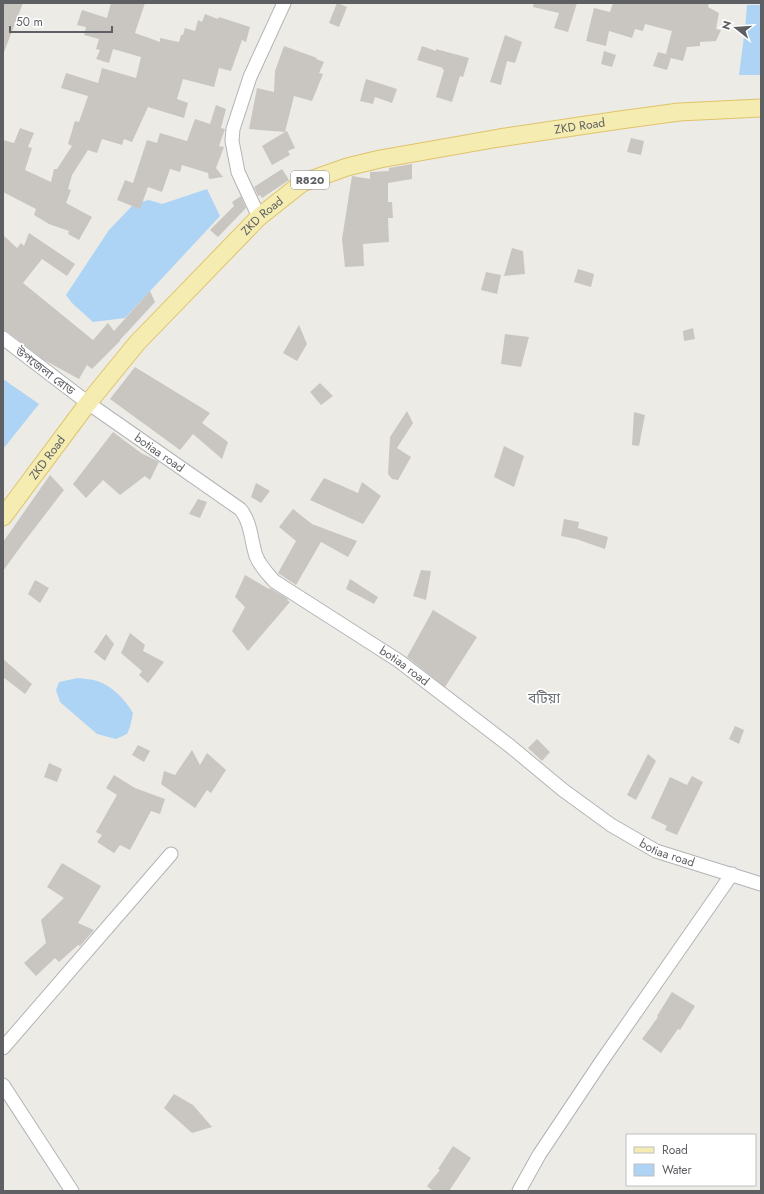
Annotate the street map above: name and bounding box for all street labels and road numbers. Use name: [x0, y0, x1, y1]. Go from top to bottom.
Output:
street label: ZKD Road: [553, 113, 606, 139]
road number: R820: [291, 171, 329, 189]
street label: ZKD Road: [237, 192, 287, 239]
street label: উপজেলা রোড: [11, 342, 79, 400]
street label: botiaa road: [131, 429, 188, 477]
street label: ZKD Road: [25, 432, 70, 484]
street label: botiaa road: [376, 642, 433, 690]
street label: botiaa road: [636, 834, 697, 872]

